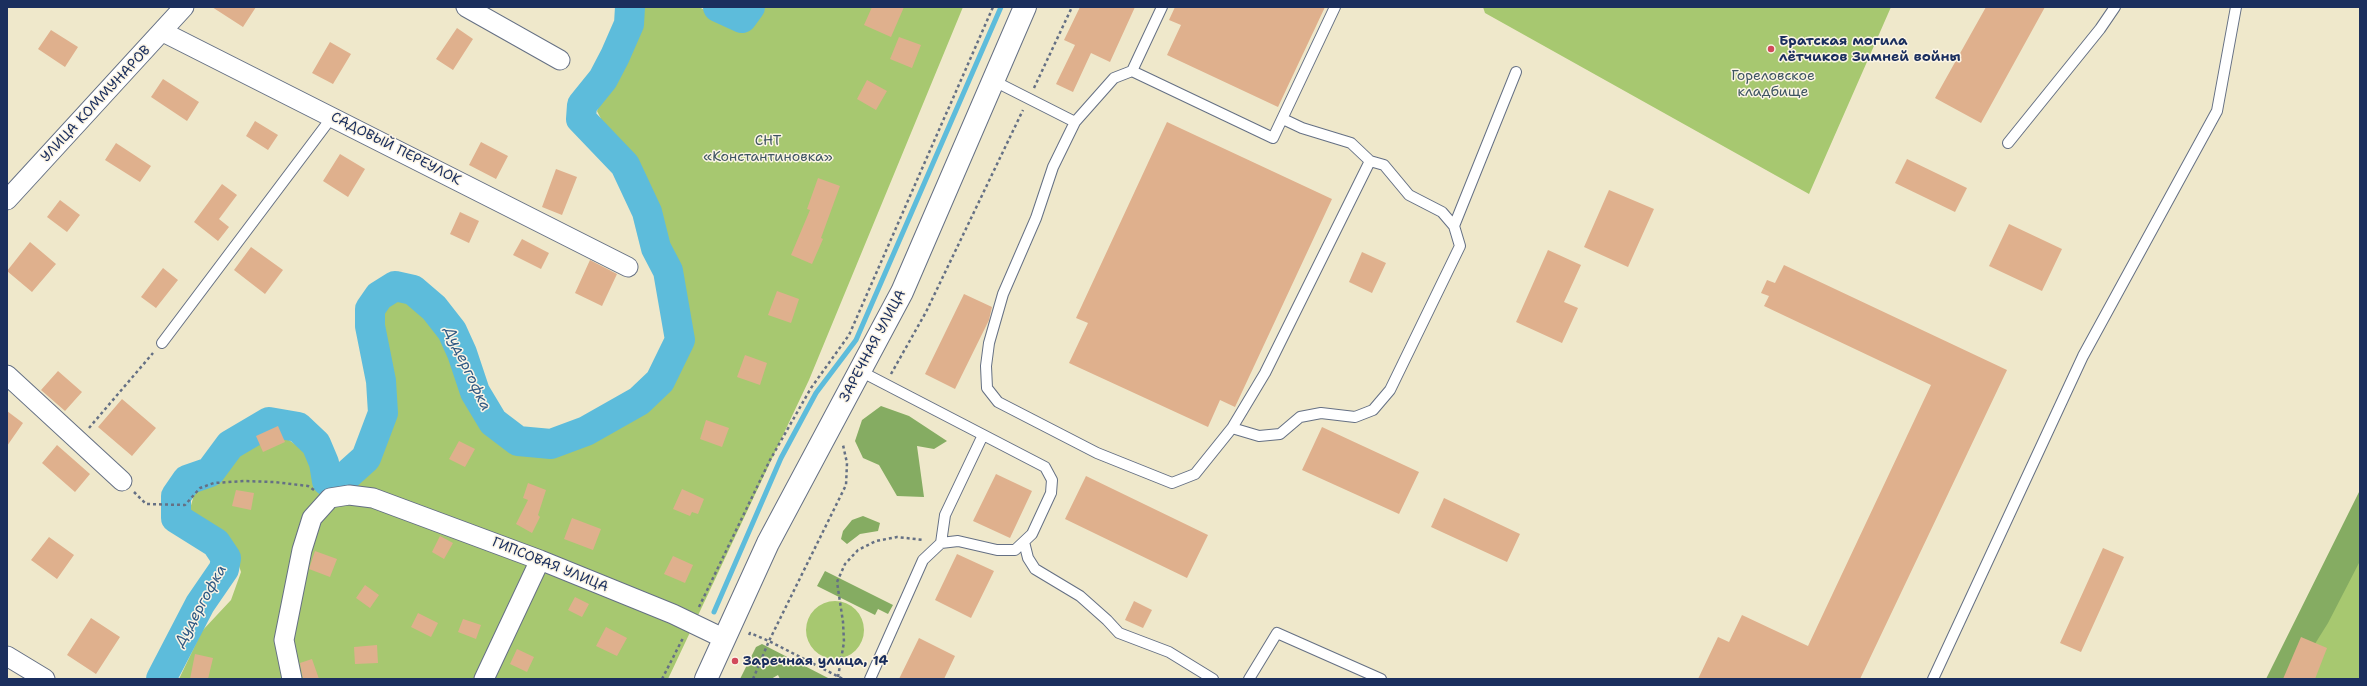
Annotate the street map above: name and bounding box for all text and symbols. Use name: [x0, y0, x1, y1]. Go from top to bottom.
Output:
place label: Братская могила лётчиков Зимней войны: [1779, 33, 1961, 66]
street label: УЛИЦА КОММУНАРОВ: [38, 42, 154, 166]
marker: Братская могила лётчиков Зимней войны: [1766, 44, 1776, 54]
park label: Гореловское кладбище: [1731, 68, 1815, 100]
street label: САДОВЫЙ ПЕРЕУЛОК: [328, 109, 464, 189]
park label: СНТ «Константиновка»: [703, 133, 833, 166]
street label: ЗАРЕЧНАЯ УЛИЦА: [836, 287, 910, 405]
water label: Дудергофка: [440, 324, 494, 414]
street label: ГИПСОВАЯ УЛИЦА: [489, 534, 611, 596]
water label: Дудергофка: [171, 562, 231, 650]
place label: Заречная улица, 14: [743, 653, 888, 669]
marker: Заречная улица, 14: [730, 656, 740, 666]

